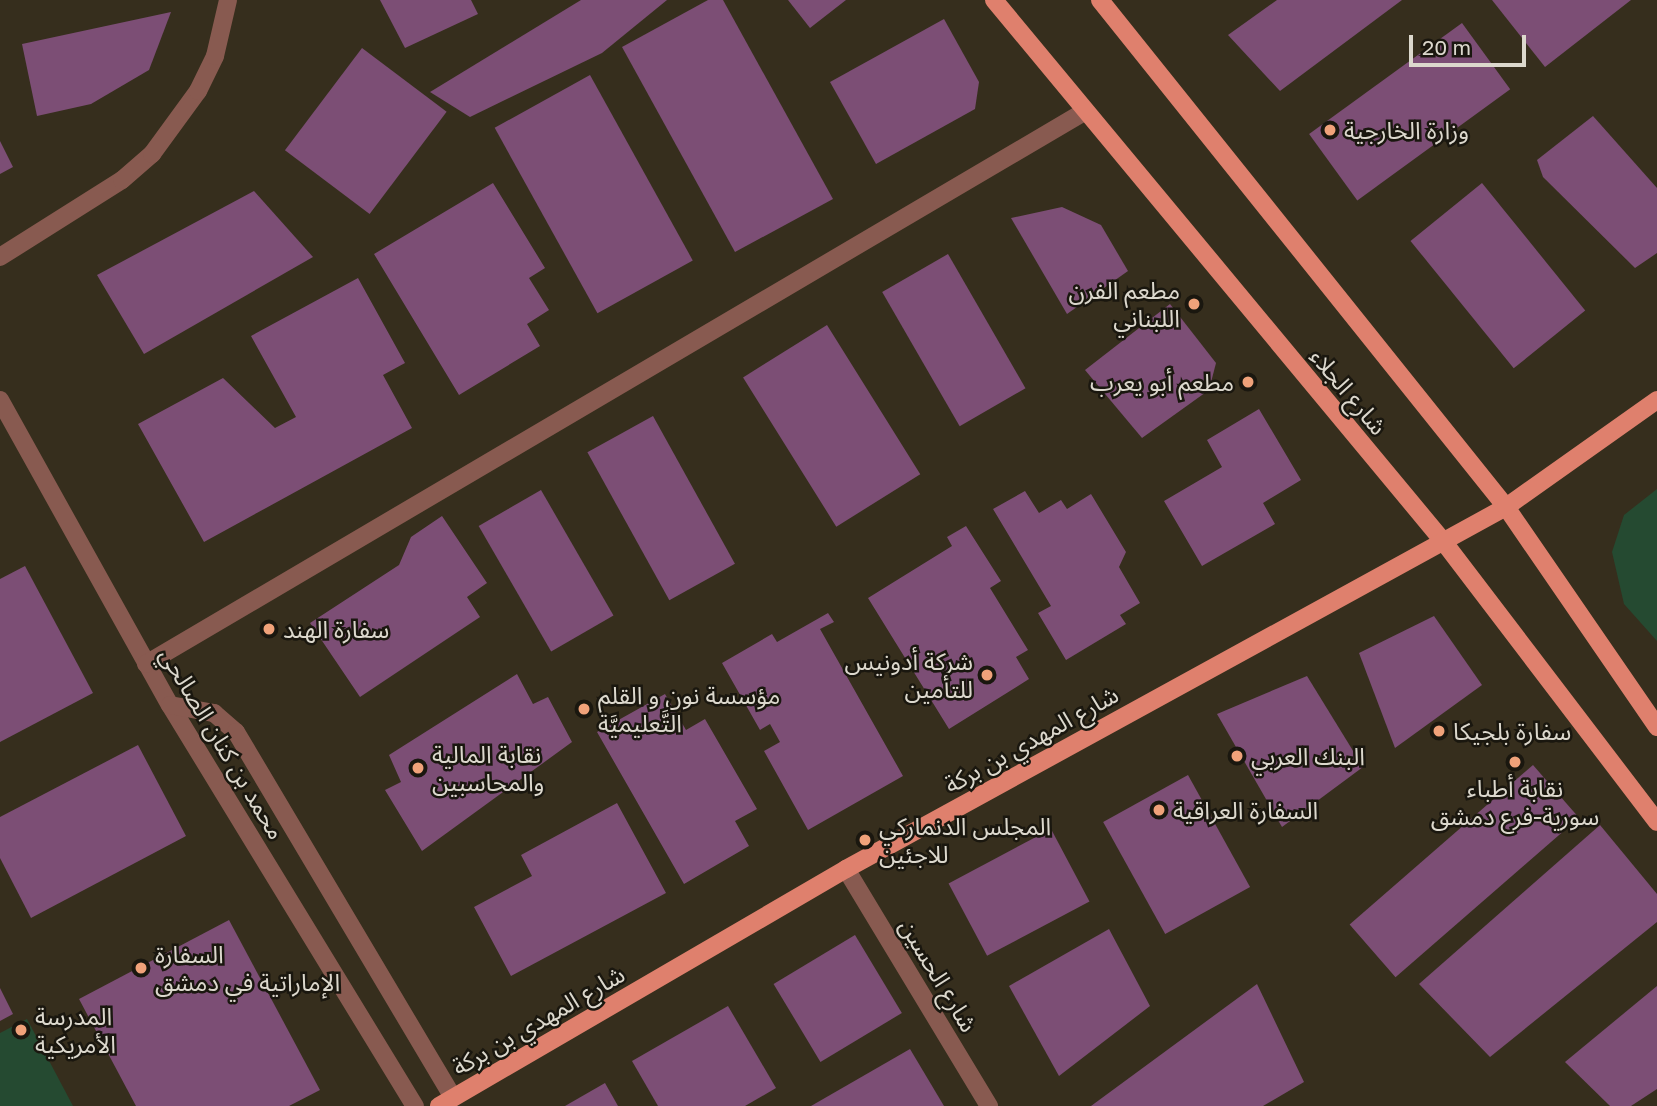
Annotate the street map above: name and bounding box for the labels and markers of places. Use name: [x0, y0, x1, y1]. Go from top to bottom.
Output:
place label: وزارة الخارجية: [1344, 116, 1469, 144]
marker: وزارة الخارجية: [1322, 122, 1338, 138]
place label: مطعم الفرن اللبناني: [1069, 276, 1180, 332]
marker: مطعم الفرن اللبناني: [1186, 296, 1202, 312]
place label: مطعم أبو يعرب: [1090, 368, 1234, 396]
marker: مطعم أبو يعرب: [1240, 374, 1256, 390]
place label: سفارة الهند: [283, 615, 389, 643]
marker: سفارة الهند: [261, 621, 277, 637]
place label: شركة أدونيس للتأمين: [844, 647, 973, 703]
marker: شركة أدونيس للتأمين: [979, 667, 995, 683]
place label: مؤسسة نون و القلم التَّعليميَّة: [598, 681, 780, 737]
marker: مؤسسة نون و القلم التَّعليميَّة: [576, 701, 592, 717]
place label: سفارة بلجيكا: [1453, 717, 1571, 745]
marker: سفارة بلجيكا: [1431, 723, 1447, 739]
place label: نقابة المالية والمحاسبين: [432, 740, 544, 796]
place label: البنك العربي: [1251, 742, 1365, 770]
marker: البنك العربي: [1229, 748, 1245, 764]
marker: نقابة أطباء سورية-فرع دمشق: [1507, 754, 1523, 770]
marker: نقابة المالية والمحاسبين: [410, 760, 426, 776]
place label: نقابة أطباء سورية-فرع دمشق: [1431, 774, 1599, 830]
place label: السفارة العراقية: [1173, 796, 1318, 824]
marker: السفارة العراقية: [1151, 802, 1167, 818]
place label: المجلس الدنماركي للاجئين: [879, 812, 1051, 868]
marker: المجلس الدنماركي للاجئين: [857, 832, 873, 848]
place label: السفارة الإماراتية في دمشق: [155, 940, 340, 996]
marker: السفارة الإماراتية في دمشق: [133, 960, 149, 976]
place label: المدرسة الأمريكية: [35, 1002, 116, 1058]
marker: المدرسة الأمريكية: [13, 1022, 29, 1038]

